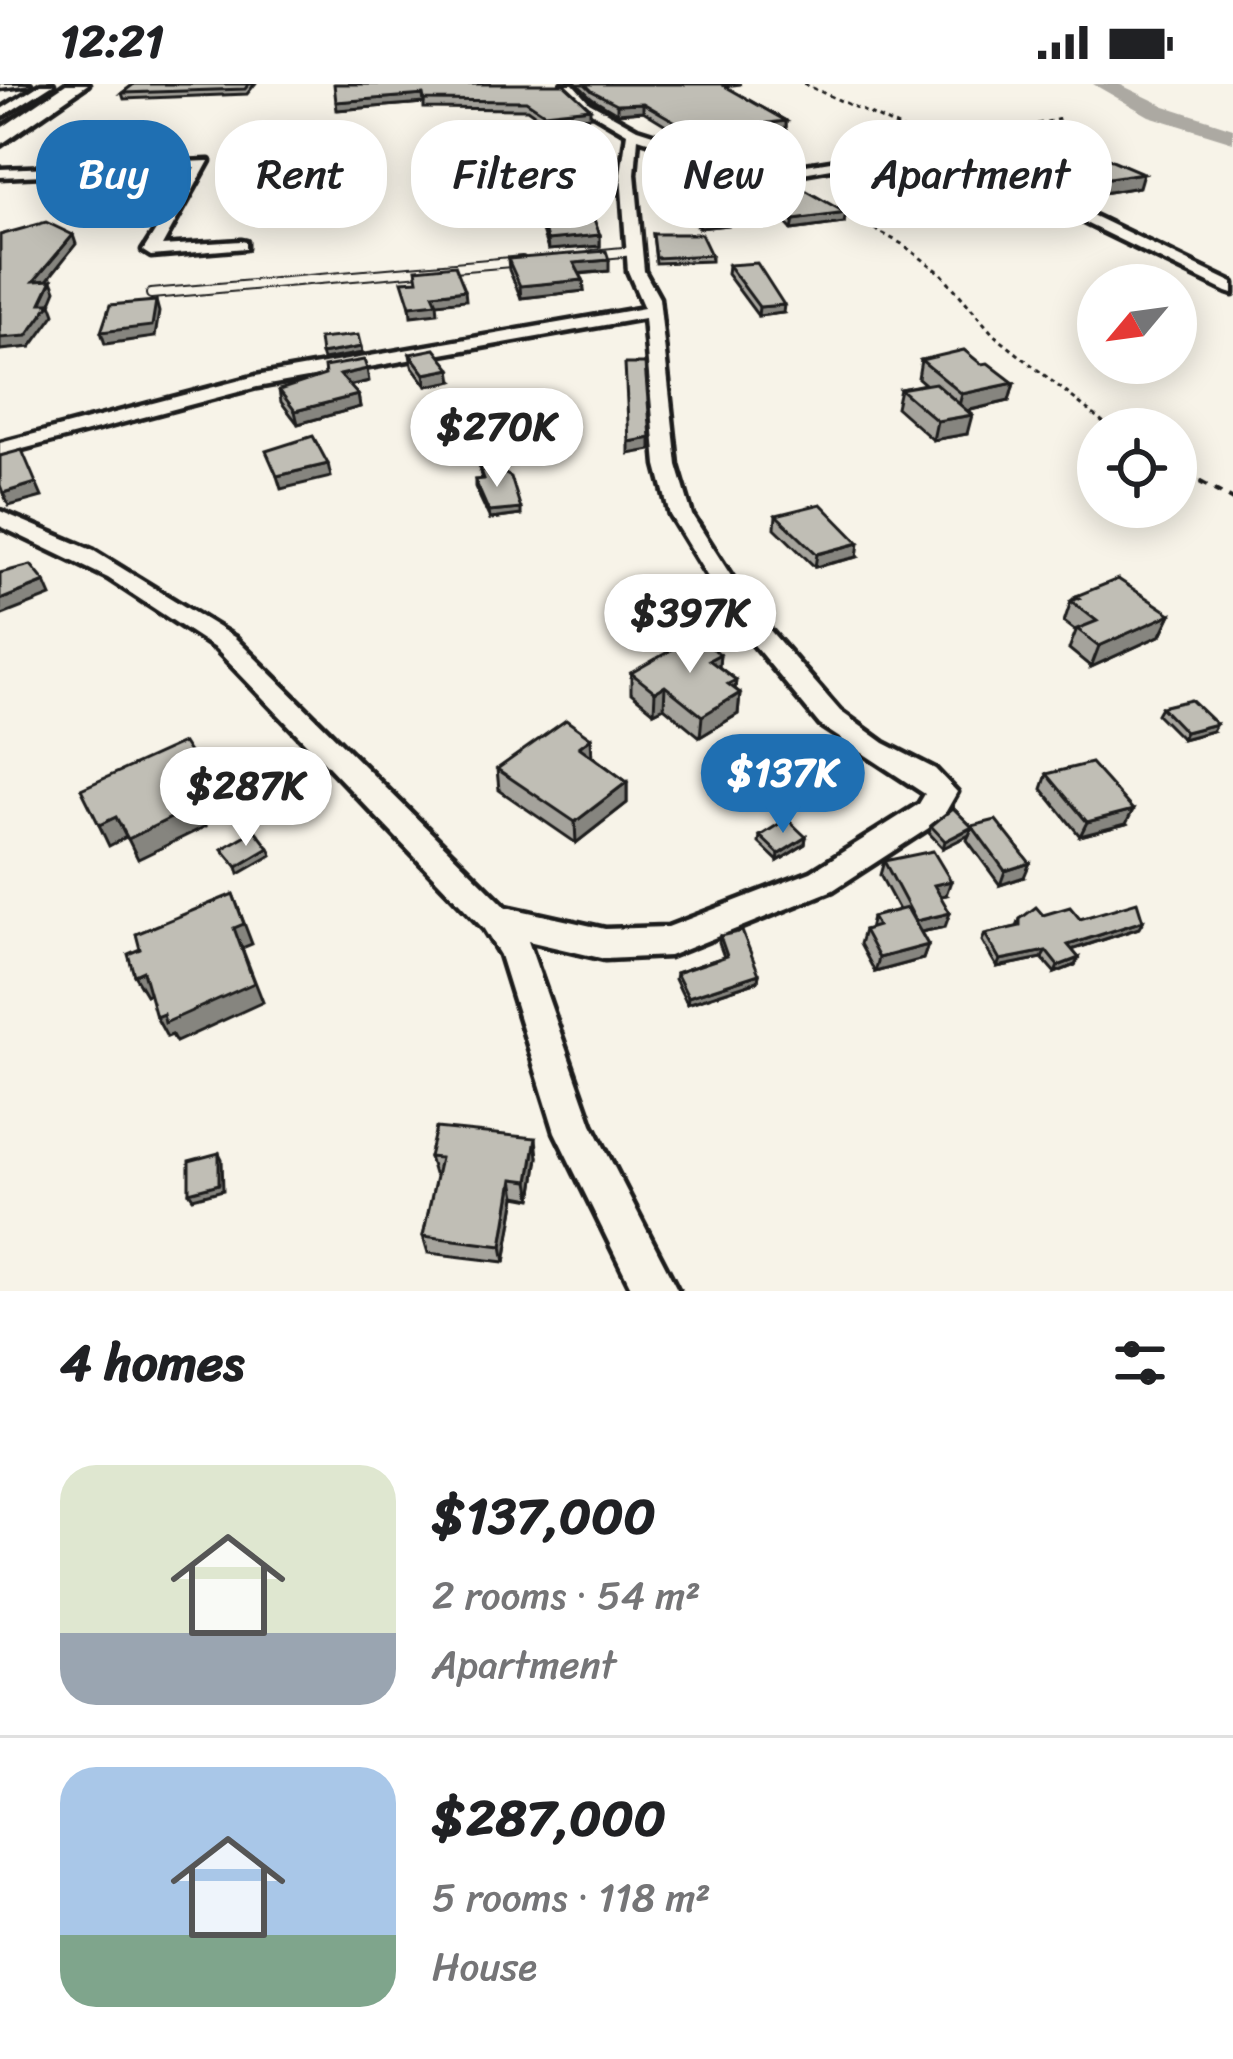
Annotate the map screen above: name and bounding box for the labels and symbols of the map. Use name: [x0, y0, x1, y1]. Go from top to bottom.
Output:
north arrow: [1077, 264, 1197, 384]
pin: $270K: [413, 388, 581, 490]
pin: $397K: [606, 574, 774, 676]
pin: $137K: [699, 734, 867, 836]
pin: $287K: [162, 747, 330, 849]

